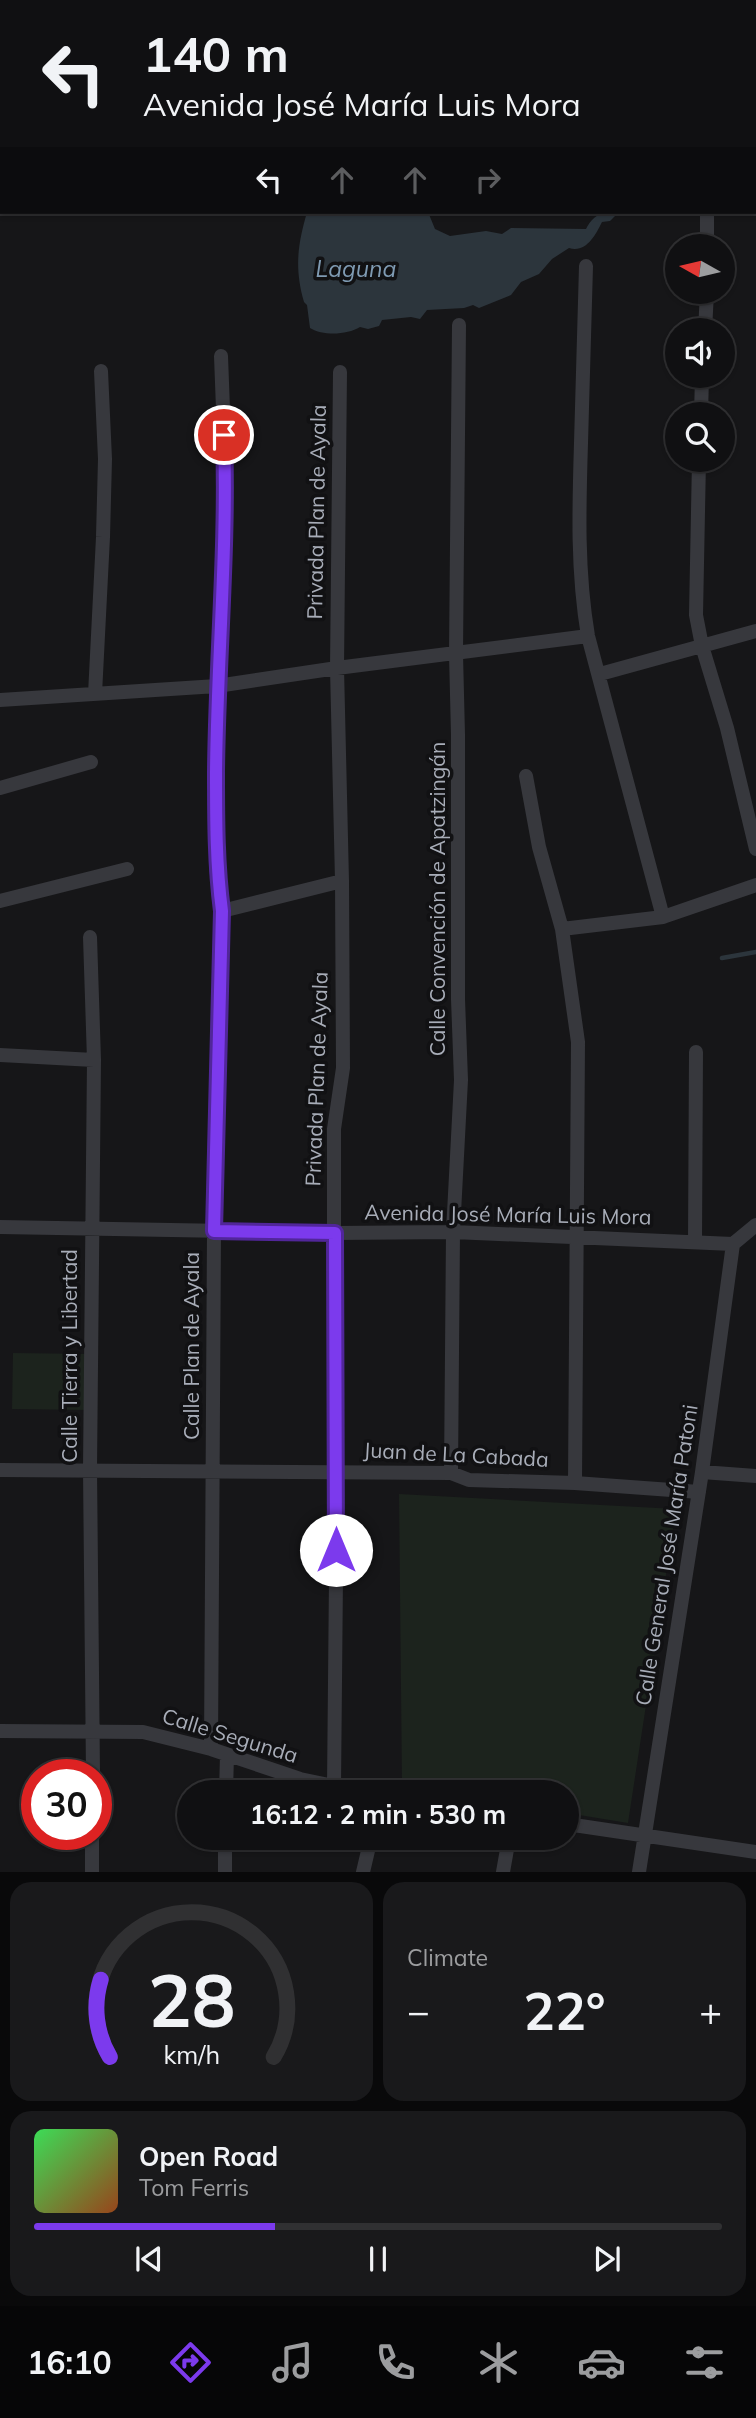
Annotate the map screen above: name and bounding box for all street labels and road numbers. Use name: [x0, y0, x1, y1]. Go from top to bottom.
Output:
street label: Privada Plan de Ayala: [301, 404, 331, 620]
street label: Calle Convención de Apatzingán: [424, 742, 450, 1056]
street label: Privada Plan de Ayala: [299, 971, 333, 1187]
street label: Avenida José María Luis Mora: [364, 1198, 652, 1230]
street label: Calle Tierra y Libertad: [56, 1249, 82, 1463]
street label: Calle Plan de Ayala: [178, 1252, 204, 1440]
street label: Calle General José María Patoni: [629, 1402, 703, 1707]
street label: Juan de La Cabada: [363, 1436, 549, 1472]
street label: Calle Segunda: [159, 1702, 301, 1768]

